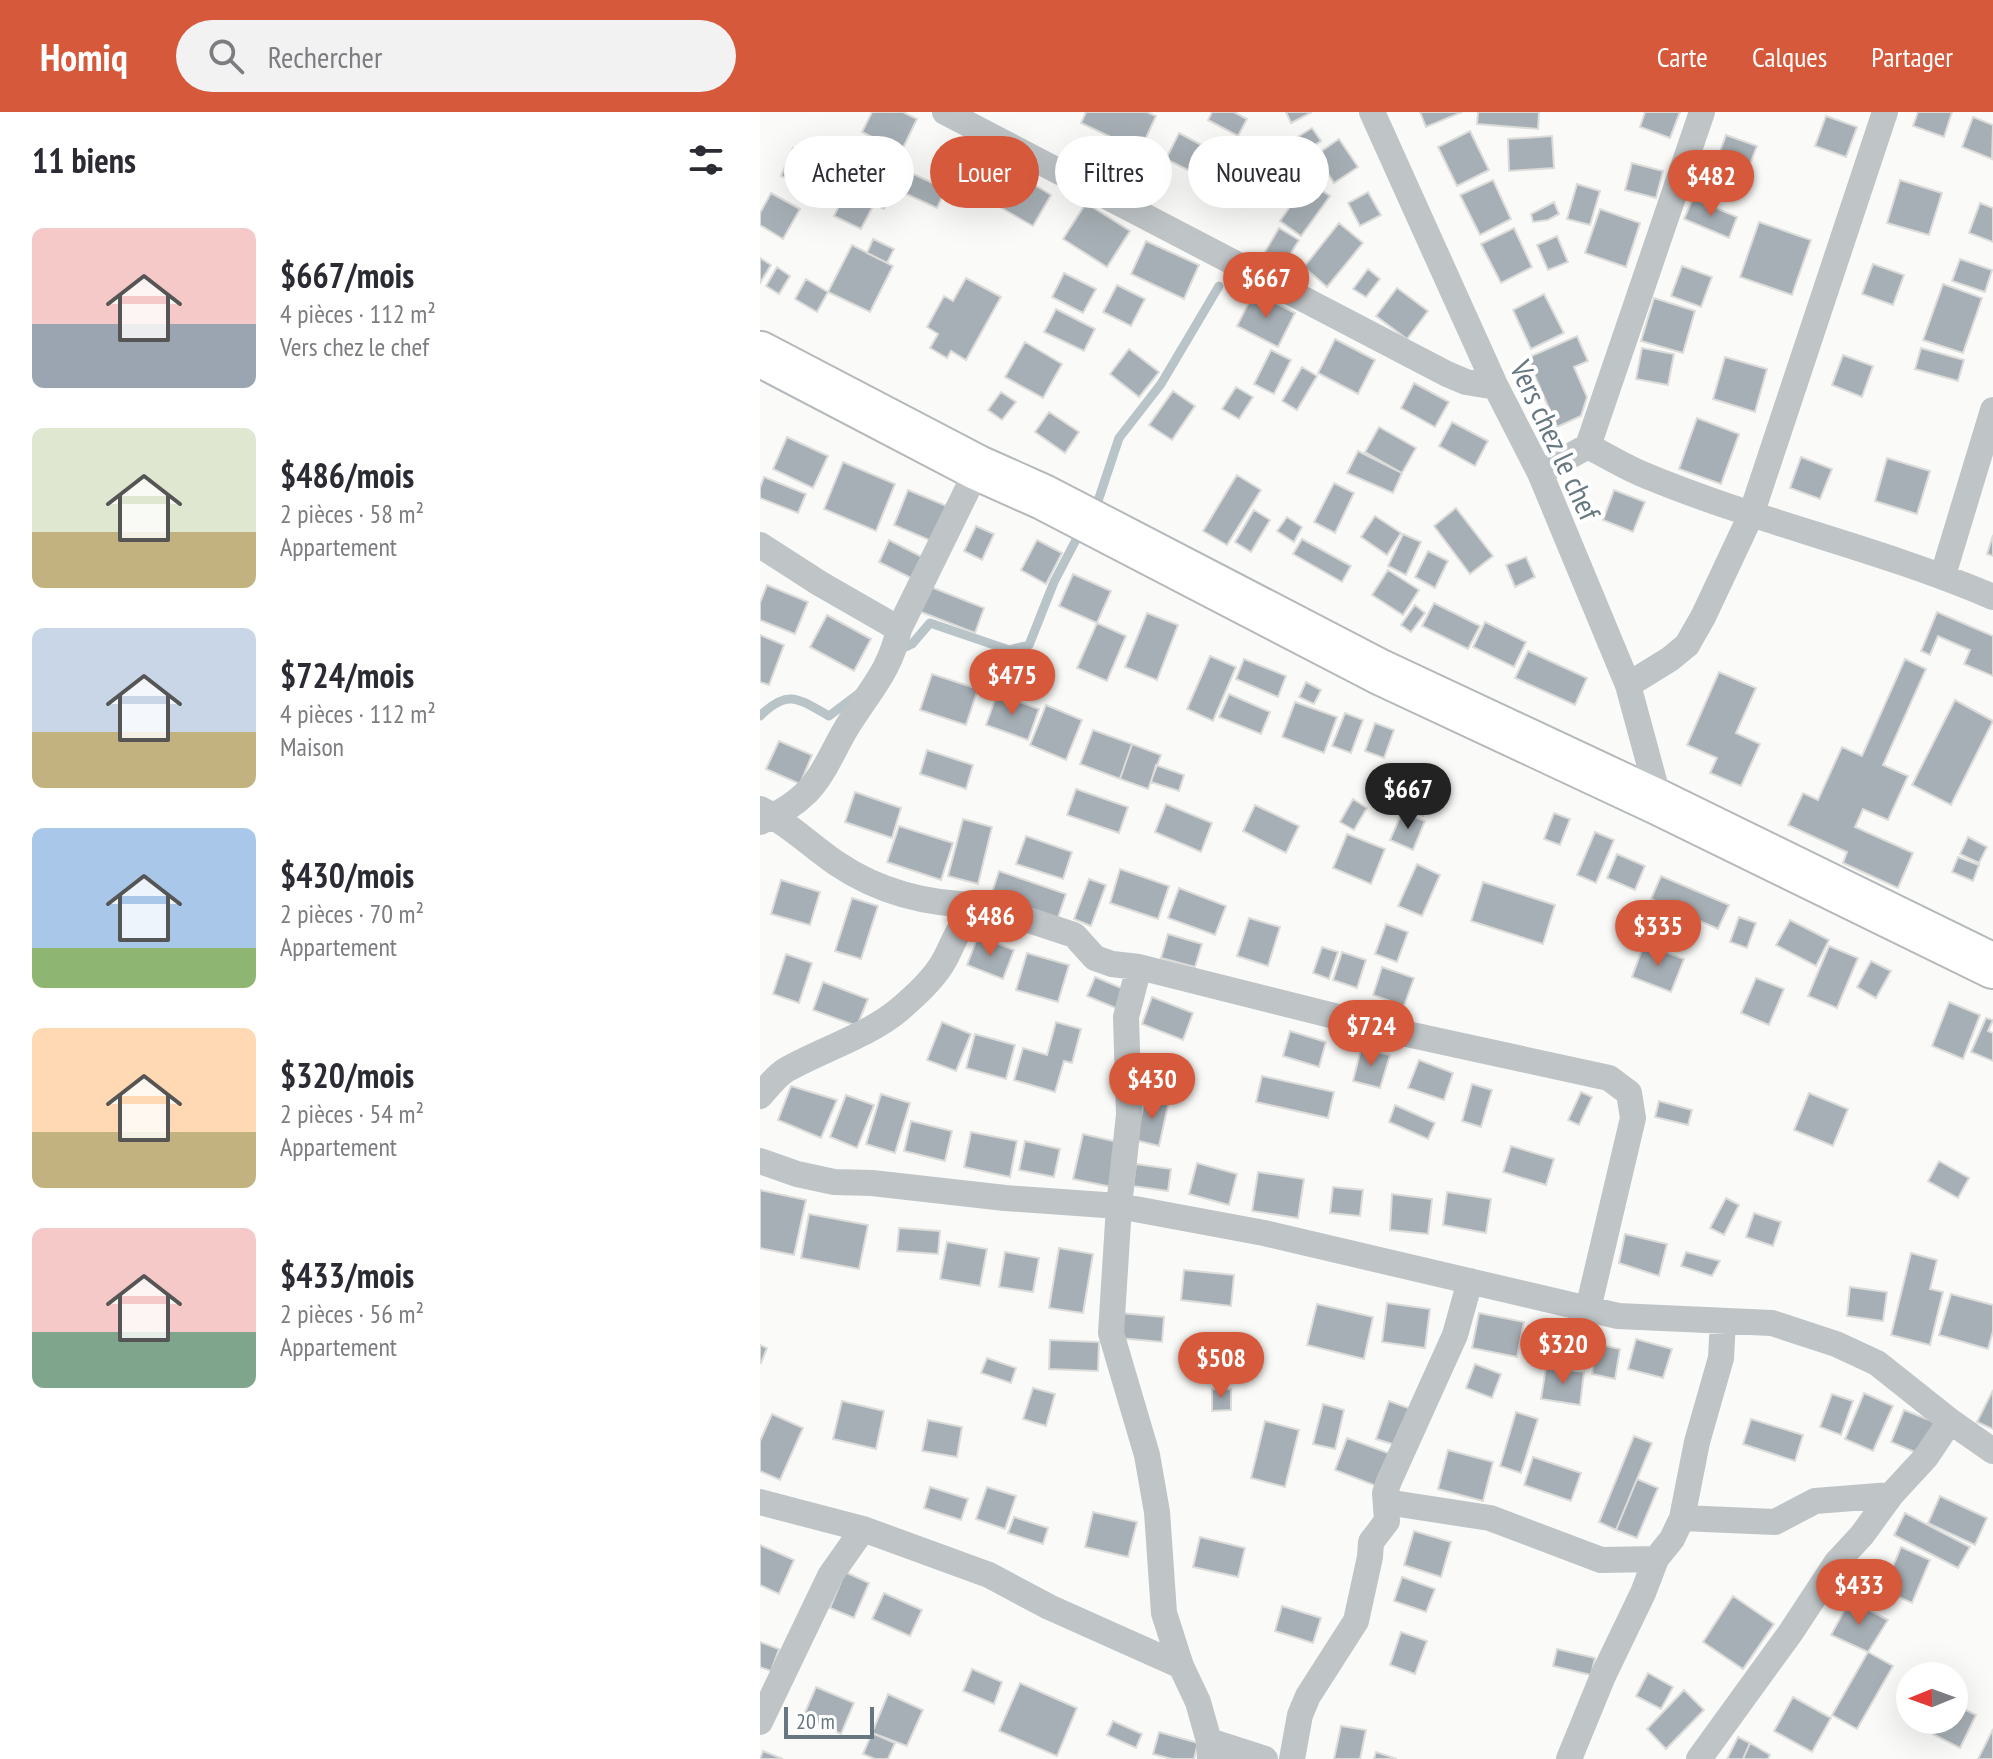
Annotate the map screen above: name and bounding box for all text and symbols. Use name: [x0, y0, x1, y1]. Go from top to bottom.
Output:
search box: [176, 20, 736, 92]
text: Homiq: [40, 32, 128, 81]
icon: search: [204, 34, 248, 78]
text: Rechercher: [268, 37, 382, 76]
text: Carte: [1657, 38, 1708, 75]
text: Calques: [1752, 38, 1827, 75]
text: Partager: [1871, 38, 1953, 75]
chip: Acheter: [784, 136, 914, 208]
chip: Louer: [930, 136, 1039, 208]
chip: Filtres: [1055, 136, 1172, 208]
chip: Nouveau: [1188, 136, 1329, 208]
text: 11 biens: [32, 138, 136, 182]
icon: filters: [684, 138, 728, 182]
pin: $482: [1664, 150, 1758, 218]
text: $482: [1686, 159, 1736, 192]
pin: $667: [1219, 252, 1313, 320]
text: $667/mois: [280, 253, 414, 297]
icon: home: [96, 260, 192, 356]
text: $667: [1241, 261, 1291, 294]
text: 4 pièces · 112 m²: [280, 297, 436, 330]
text: Vers chez le chef: [280, 330, 429, 363]
street label: Vers chez le chef: [1502, 353, 1611, 527]
text: $486/mois: [280, 453, 414, 497]
icon: home: [96, 460, 192, 556]
text: 2 pièces · 58 m²: [280, 497, 424, 530]
text: Appartement: [280, 530, 397, 563]
pin: $475: [965, 649, 1059, 717]
text: $724/mois: [280, 653, 414, 697]
text: $475: [987, 658, 1037, 691]
icon: home: [96, 660, 192, 756]
text: 4 pièces · 112 m²: [280, 697, 436, 730]
text: Maison: [280, 730, 344, 763]
pin: $667: [1361, 763, 1455, 831]
text: $667: [1383, 772, 1433, 805]
text: $430/mois: [280, 853, 414, 897]
icon: home: [96, 860, 192, 956]
pin: $486: [943, 890, 1037, 958]
text: 2 pièces · 70 m²: [280, 897, 424, 930]
text: $486: [965, 899, 1015, 932]
pin: $335: [1611, 900, 1705, 968]
text: $335: [1633, 909, 1683, 942]
text: Appartement: [280, 930, 397, 963]
pin: $724: [1324, 1000, 1418, 1068]
text: $724: [1346, 1009, 1396, 1042]
text: $320/mois: [280, 1053, 414, 1097]
pin: $430: [1105, 1053, 1199, 1121]
icon: home: [96, 1060, 192, 1156]
text: $430: [1127, 1062, 1177, 1095]
text: 2 pièces · 54 m²: [280, 1097, 424, 1130]
text: Appartement: [280, 1130, 397, 1163]
text: $433/mois: [280, 1253, 414, 1297]
icon: home: [96, 1260, 192, 1356]
text: 2 pièces · 56 m²: [280, 1297, 424, 1330]
pin: $320: [1516, 1318, 1610, 1386]
text: $320: [1538, 1327, 1588, 1360]
text: Appartement: [280, 1330, 397, 1363]
pin: $508: [1174, 1332, 1268, 1400]
text: $508: [1196, 1341, 1246, 1374]
pin: $433: [1812, 1559, 1906, 1627]
text: $433: [1834, 1568, 1884, 1601]
north arrow: [1896, 1662, 1968, 1734]
map controls: [1896, 1662, 1968, 1734]
scale bar: [784, 1703, 874, 1739]
text: 20 m: [796, 1707, 835, 1735]

